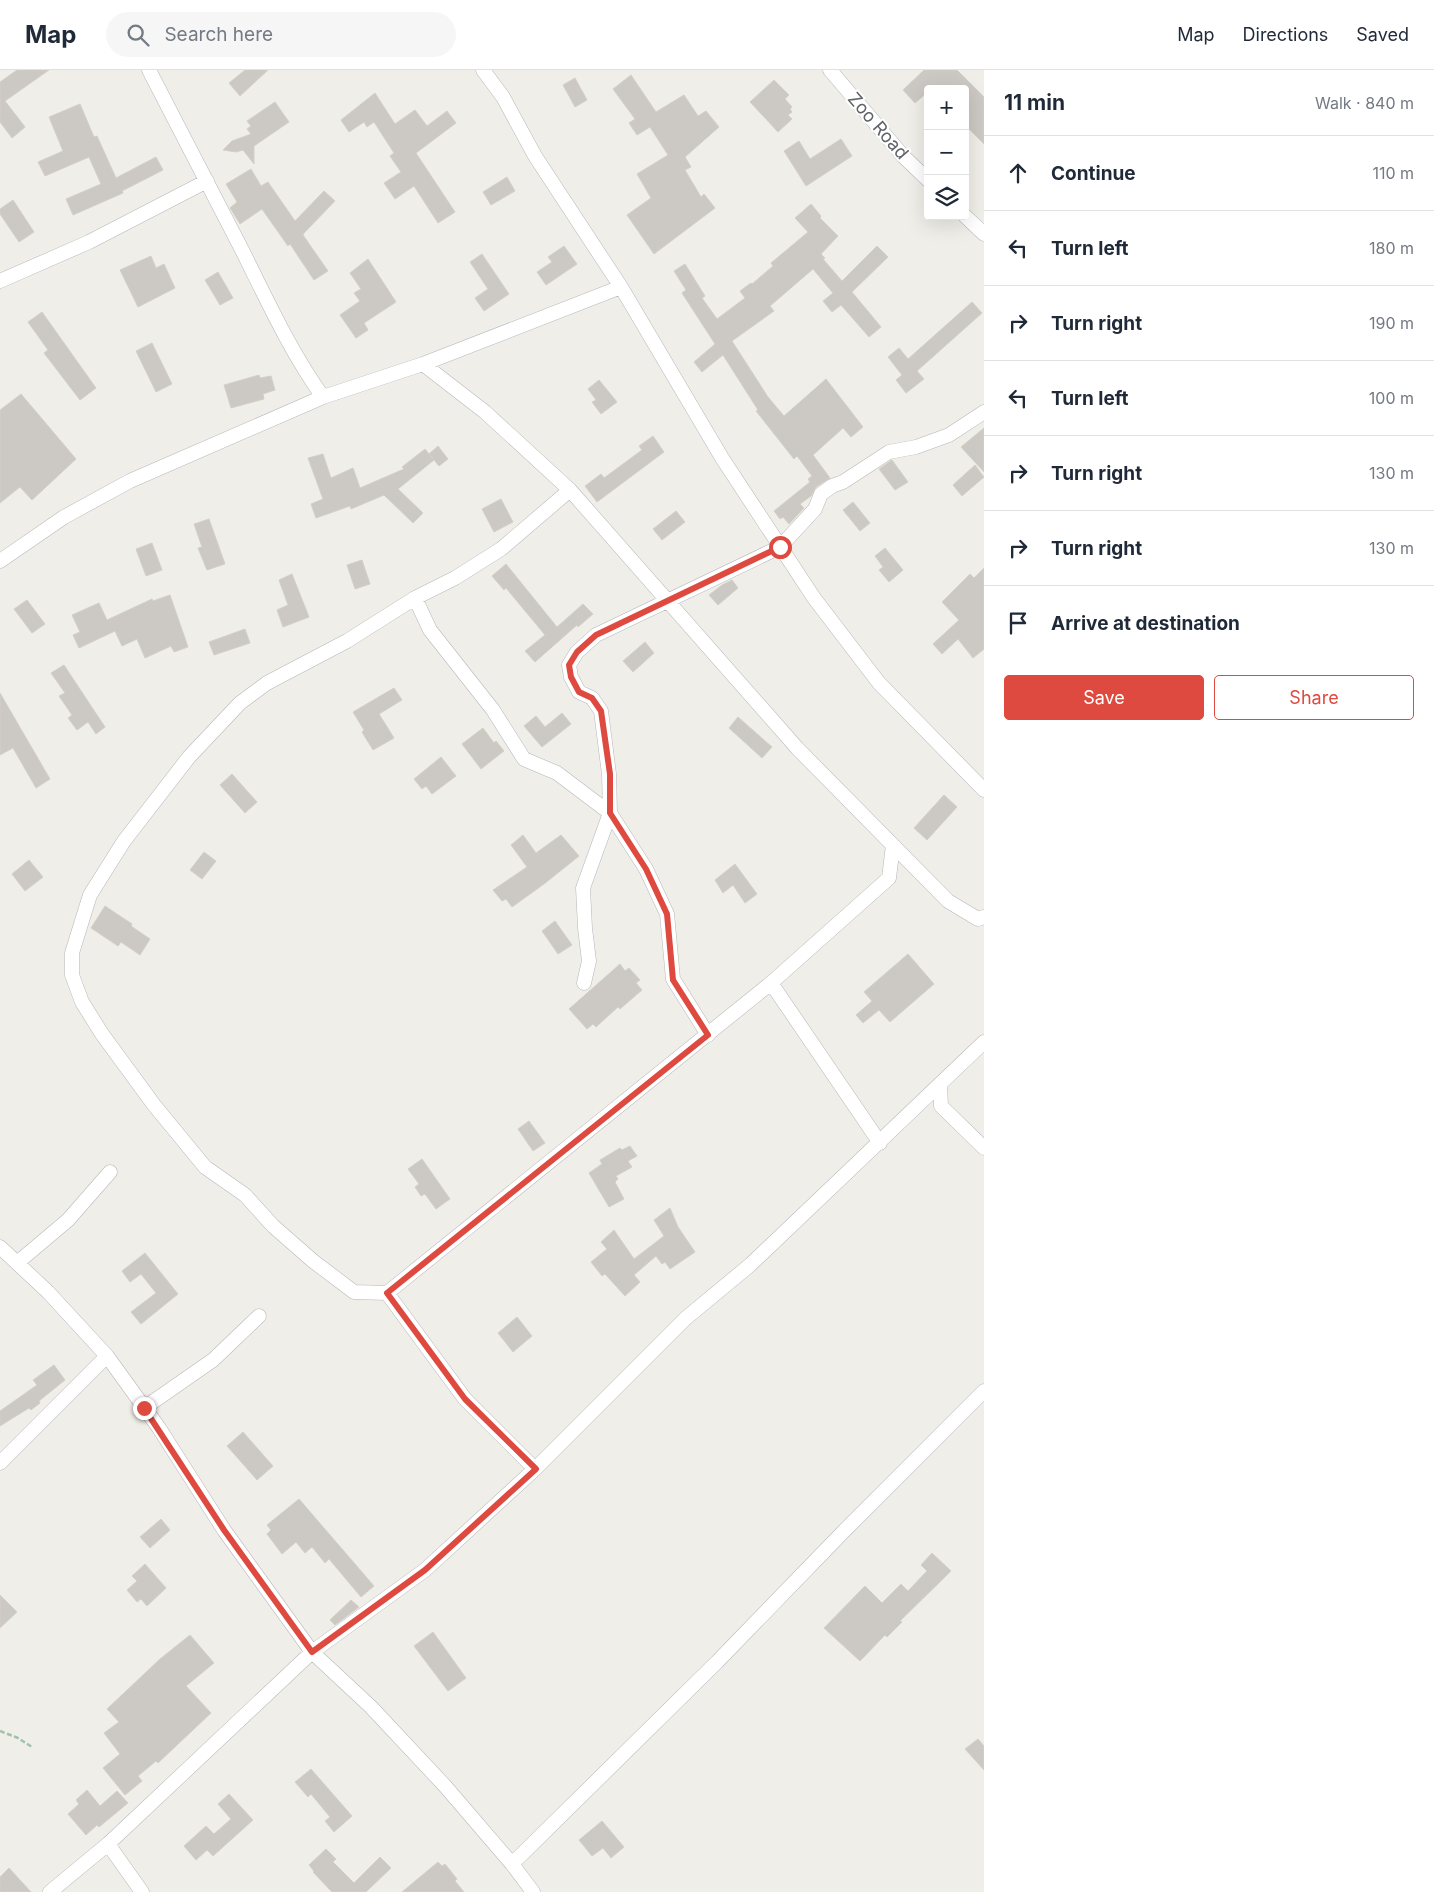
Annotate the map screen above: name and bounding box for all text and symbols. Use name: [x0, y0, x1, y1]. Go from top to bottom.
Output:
search box: [106, 12, 456, 57]
text: Map: [25, 20, 76, 49]
icon: search: [124, 21, 152, 49]
text: Search here: [164, 23, 273, 46]
text: Map: [1177, 24, 1215, 45]
text: Directions: [1243, 24, 1328, 45]
text: Saved: [1356, 24, 1409, 45]
map controls: [924, 85, 969, 220]
button: +: [924, 85, 969, 130]
street label: Zoo Road: [844, 88, 913, 163]
text: 11 min: [1004, 90, 1065, 115]
text: Walk · 840 m: [1315, 93, 1414, 113]
button: −: [924, 130, 969, 175]
icon: ahead: [1004, 159, 1032, 187]
text: Continue: [1051, 162, 1136, 185]
text: 110 m: [1372, 163, 1414, 183]
button: layers: [924, 175, 969, 220]
icon: left: [1004, 234, 1032, 262]
text: Turn left: [1051, 237, 1129, 260]
text: 180 m: [1369, 238, 1414, 258]
icon: right: [1004, 309, 1032, 337]
text: Turn right: [1051, 312, 1142, 335]
text: 190 m: [1369, 313, 1414, 333]
icon: left: [1004, 384, 1032, 412]
text: Turn left: [1051, 387, 1129, 410]
text: 100 m: [1369, 388, 1414, 408]
icon: right: [1004, 459, 1032, 487]
text: Turn right: [1051, 462, 1142, 485]
text: 130 m: [1369, 463, 1414, 483]
icon: right: [1004, 534, 1032, 562]
route start: [769, 536, 792, 559]
text: Turn right: [1051, 537, 1142, 560]
text: 130 m: [1369, 538, 1414, 558]
icon: arrive: [1004, 609, 1032, 637]
text: Arrive at destination: [1051, 612, 1240, 635]
button: Save: [1004, 675, 1204, 720]
button: Share: [1214, 675, 1414, 720]
route end: [133, 1397, 156, 1420]

